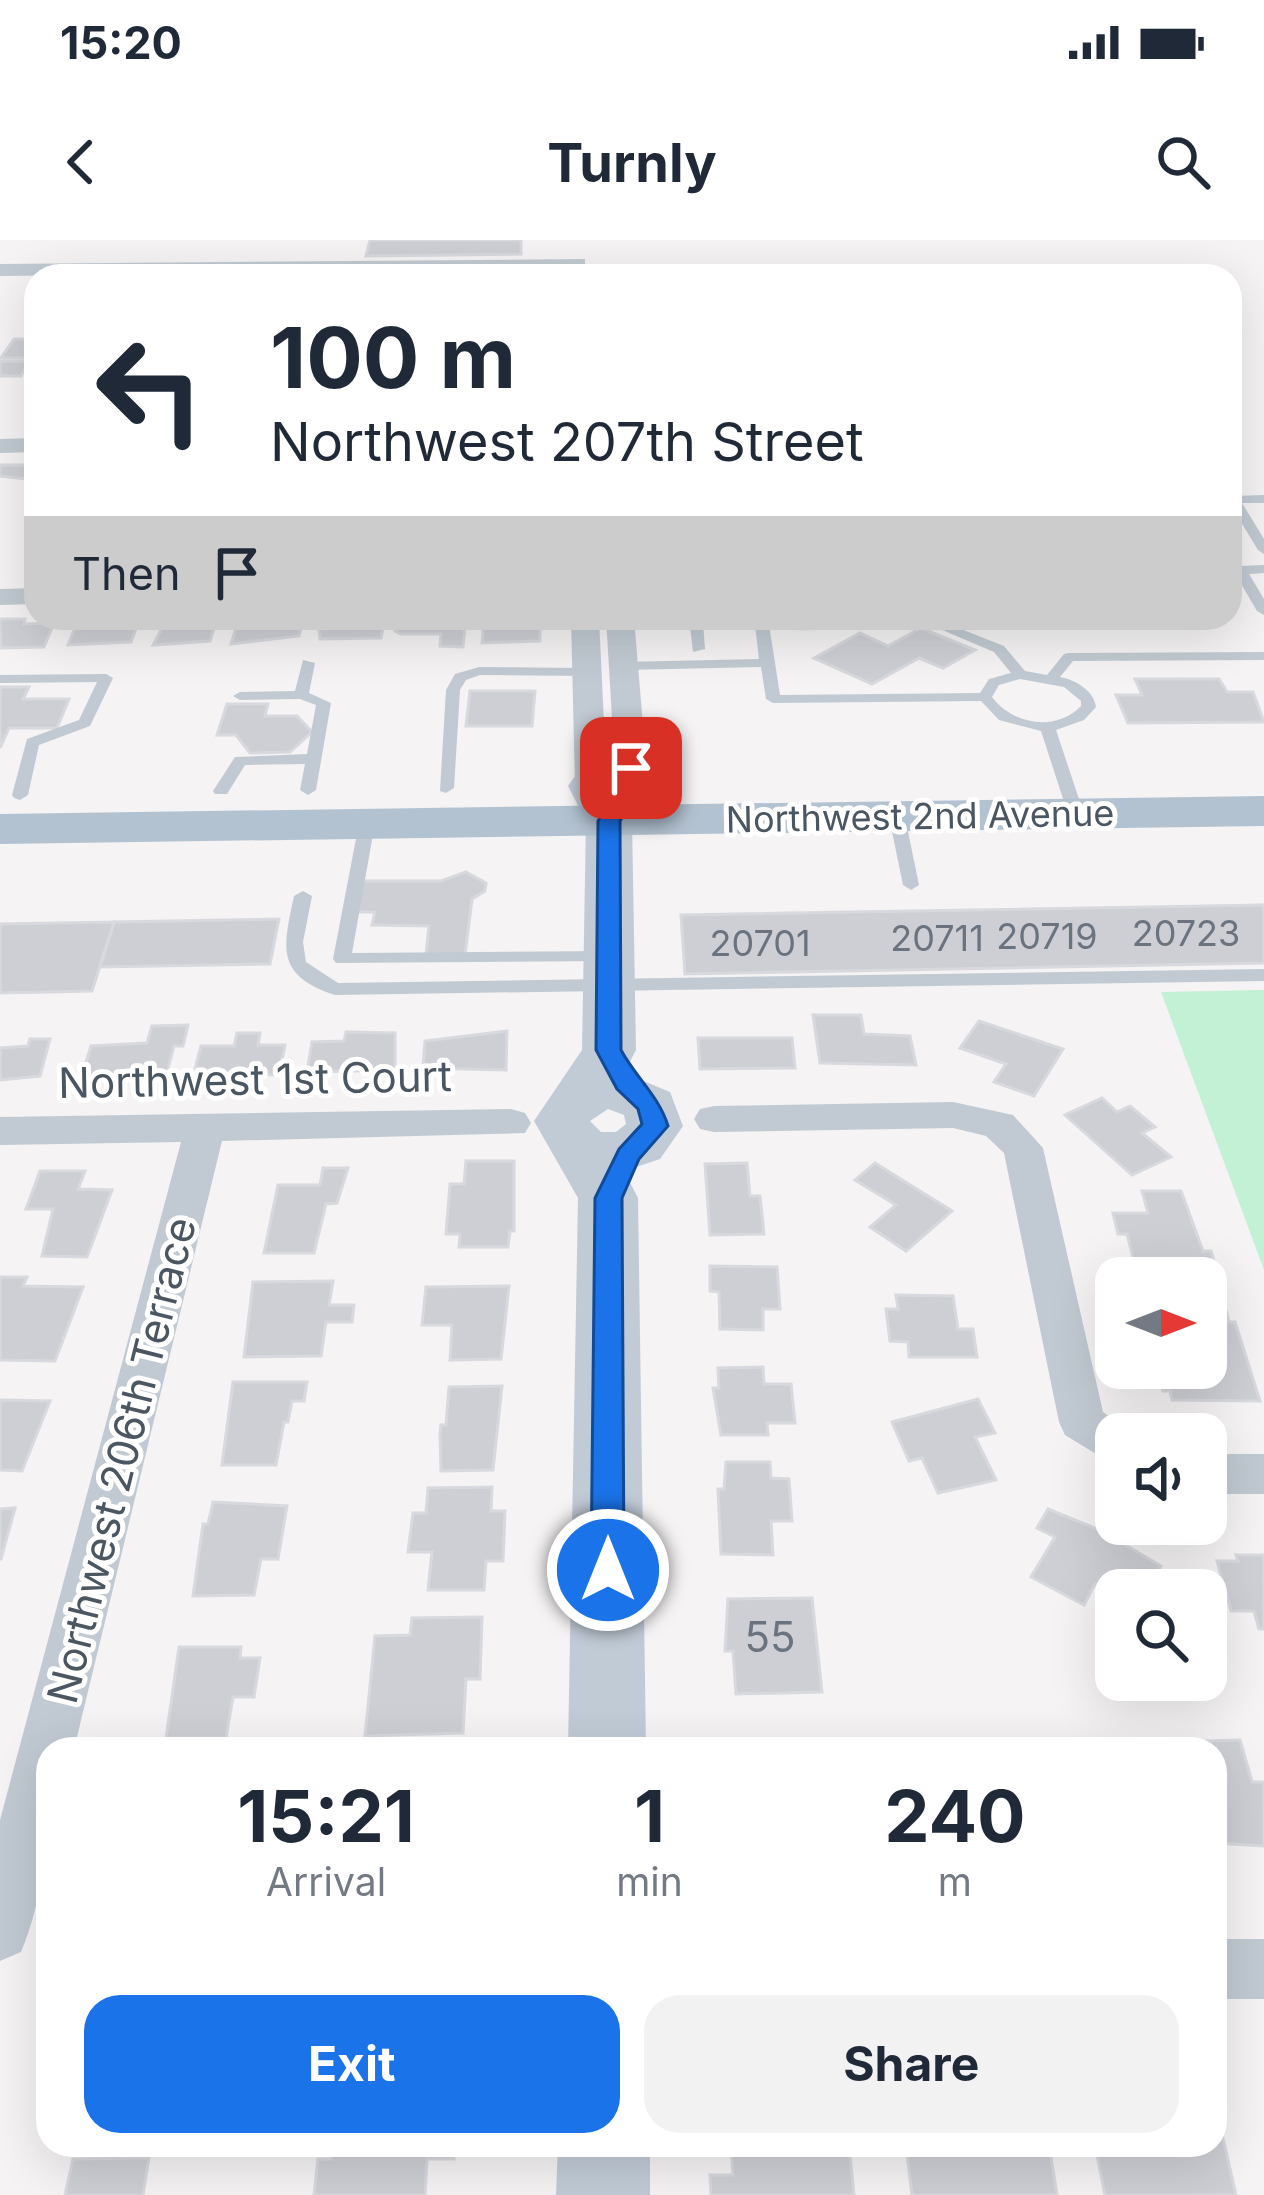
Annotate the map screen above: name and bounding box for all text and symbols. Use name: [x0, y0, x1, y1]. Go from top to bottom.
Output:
text: 15:20: [60, 15, 182, 70]
icon: back: [48, 129, 114, 195]
icon: search: [1150, 129, 1216, 195]
text: Turnly: [547, 130, 717, 195]
text: 100 m: [270, 307, 516, 408]
icon: left: [72, 312, 228, 468]
text: Northwest 207th Street: [270, 409, 864, 474]
icon: arrive: [204, 540, 270, 606]
text: Then: [72, 546, 180, 601]
pin: [580, 717, 682, 819]
icon: arrive: [598, 735, 664, 801]
street label: Northwest 2nd Avenue: [725, 791, 1115, 841]
house number: 20723: [1132, 911, 1240, 955]
house number: 20719: [996, 914, 1098, 958]
house number: 20711: [890, 916, 984, 960]
house number: 20701: [709, 921, 811, 965]
street label: Northwest 1st Court: [58, 1050, 452, 1108]
street label: Northwest 206th Terrace: [36, 1212, 206, 1708]
north arrow: [1095, 1257, 1227, 1389]
map controls: [1095, 1257, 1227, 1701]
button: sound: [1095, 1413, 1227, 1545]
position arrow: [545, 1507, 671, 1633]
button: search: [1095, 1569, 1227, 1701]
house number: 55: [744, 1611, 796, 1662]
text: 15:21: [237, 1772, 415, 1859]
text: 1: [634, 1772, 665, 1859]
text: 240: [884, 1772, 1026, 1859]
text: Arrival: [266, 1858, 386, 1905]
text: min: [616, 1858, 683, 1905]
text: m: [938, 1858, 972, 1905]
button: Exit: [84, 1995, 620, 2133]
button: Share: [644, 1995, 1179, 2133]

